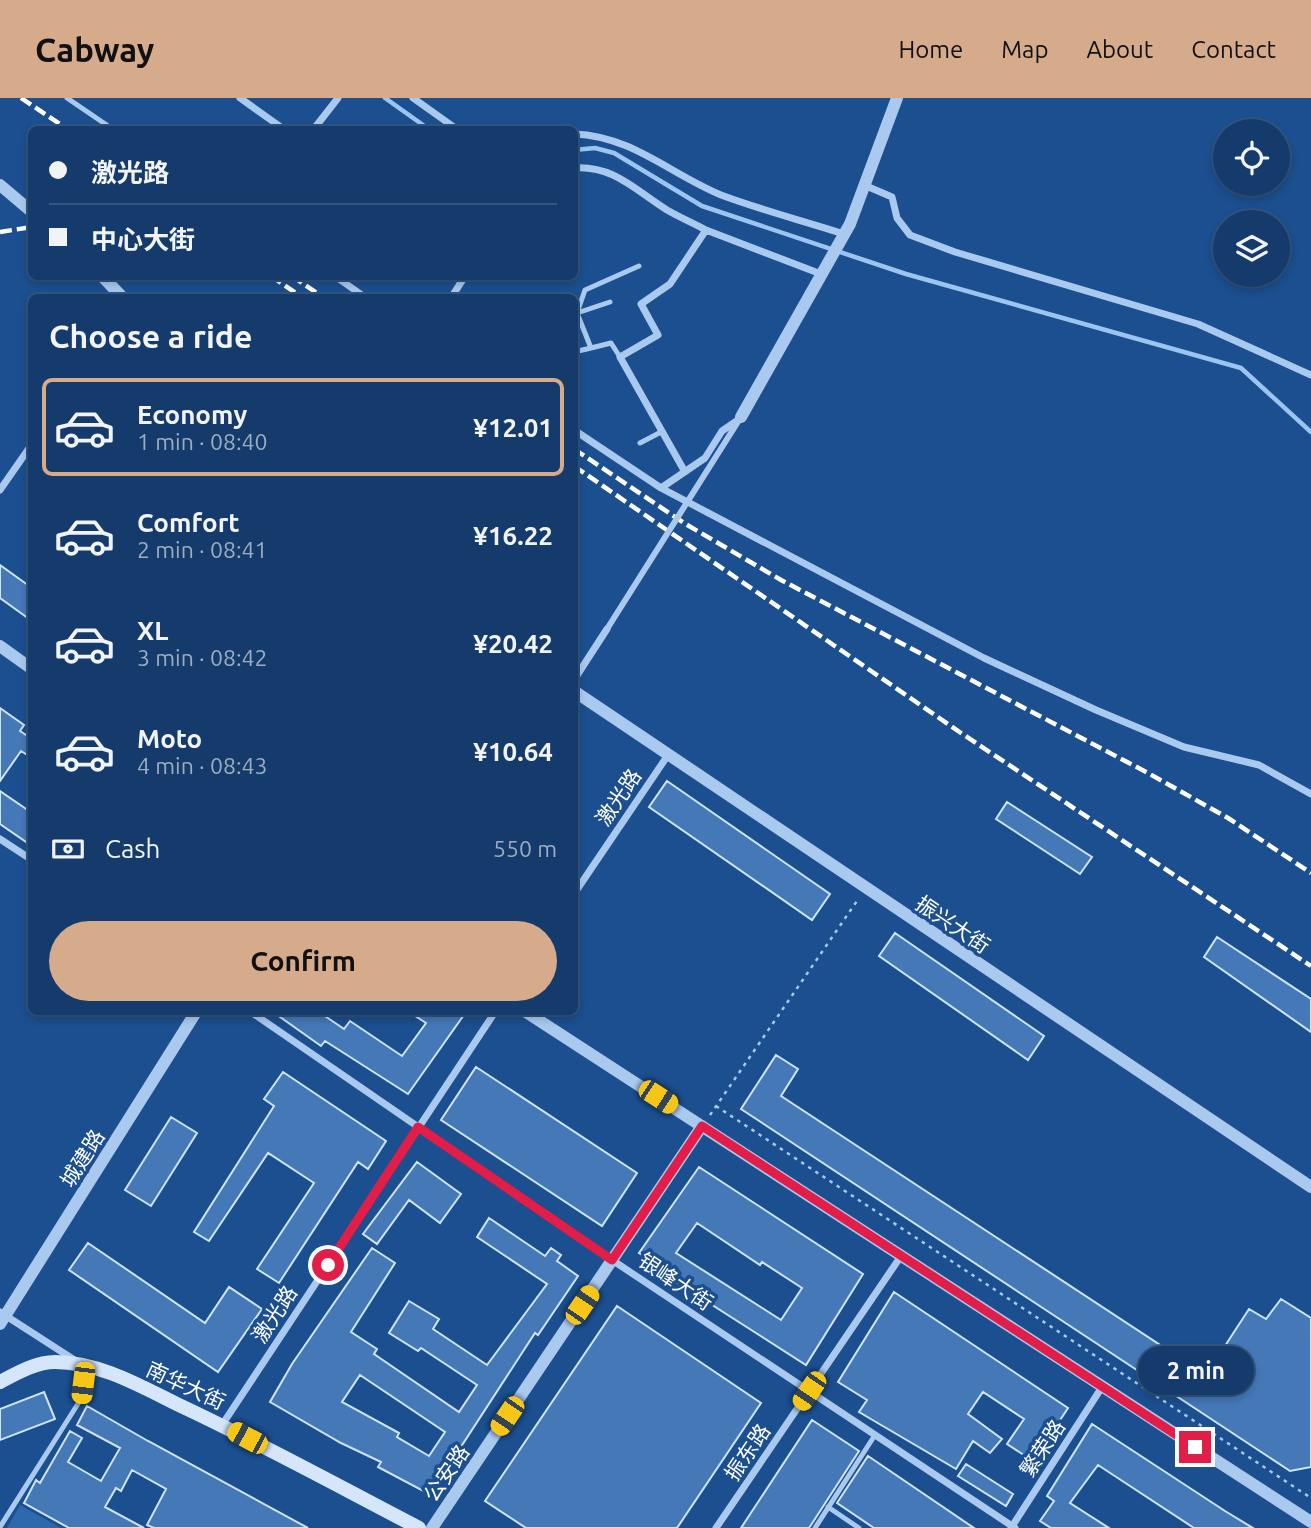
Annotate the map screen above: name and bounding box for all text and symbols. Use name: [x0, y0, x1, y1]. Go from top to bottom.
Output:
text: Cabway: [35, 31, 154, 68]
text: Home: [898, 36, 963, 63]
text: Map: [1001, 36, 1048, 63]
text: About: [1086, 36, 1153, 63]
text: Contact: [1191, 36, 1276, 63]
map controls: [1213, 119, 1290, 287]
button: locate: [1213, 119, 1290, 196]
text: 激光路: [91, 158, 169, 187]
button: layers: [1213, 210, 1290, 287]
text: 中心大街: [91, 225, 195, 254]
text: Choose a ride: [49, 318, 252, 354]
icon: car: [53, 396, 116, 459]
text: Economy: [137, 400, 247, 429]
text: ¥12.01: [473, 413, 553, 442]
text: 1 min · 08:40: [137, 429, 268, 454]
icon: car: [53, 504, 116, 567]
text: Comfort: [137, 508, 240, 537]
text: ¥16.22: [473, 521, 553, 550]
text: 2 min · 08:41: [137, 537, 268, 562]
icon: car: [53, 612, 116, 675]
text: XL: [137, 616, 168, 645]
text: ¥20.42: [473, 629, 553, 658]
text: 3 min · 08:42: [137, 645, 268, 670]
icon: car: [53, 720, 116, 783]
text: Moto: [137, 724, 202, 753]
text: ¥10.64: [473, 737, 553, 766]
text: 4 min · 08:43: [137, 753, 268, 778]
street label: 激光路: [590, 764, 646, 830]
icon: cash: [49, 830, 87, 868]
text: Cash: [105, 834, 160, 863]
text: 550 m: [493, 836, 557, 861]
street label: 振兴大街: [911, 891, 995, 957]
button: Confirm: [49, 921, 557, 1001]
car: [635, 1077, 682, 1117]
street label: 城建路: [55, 1125, 109, 1191]
street label: 银峰大街: [634, 1248, 718, 1314]
route start: [312, 1249, 344, 1281]
street label: 激光路: [247, 1281, 301, 1347]
car: [562, 1282, 603, 1328]
callout: 2 min: [1137, 1346, 1253, 1394]
street label: 南华大街: [143, 1356, 229, 1414]
text: 2 min: [1167, 1358, 1225, 1383]
car: [71, 1361, 96, 1405]
car: [789, 1368, 830, 1414]
car: [487, 1393, 528, 1439]
street label: 繁荣路: [1015, 1415, 1069, 1481]
car: [224, 1419, 271, 1457]
street label: 振东路: [719, 1419, 775, 1485]
route end: [1179, 1431, 1211, 1463]
street label: 公安路: [418, 1440, 474, 1506]

